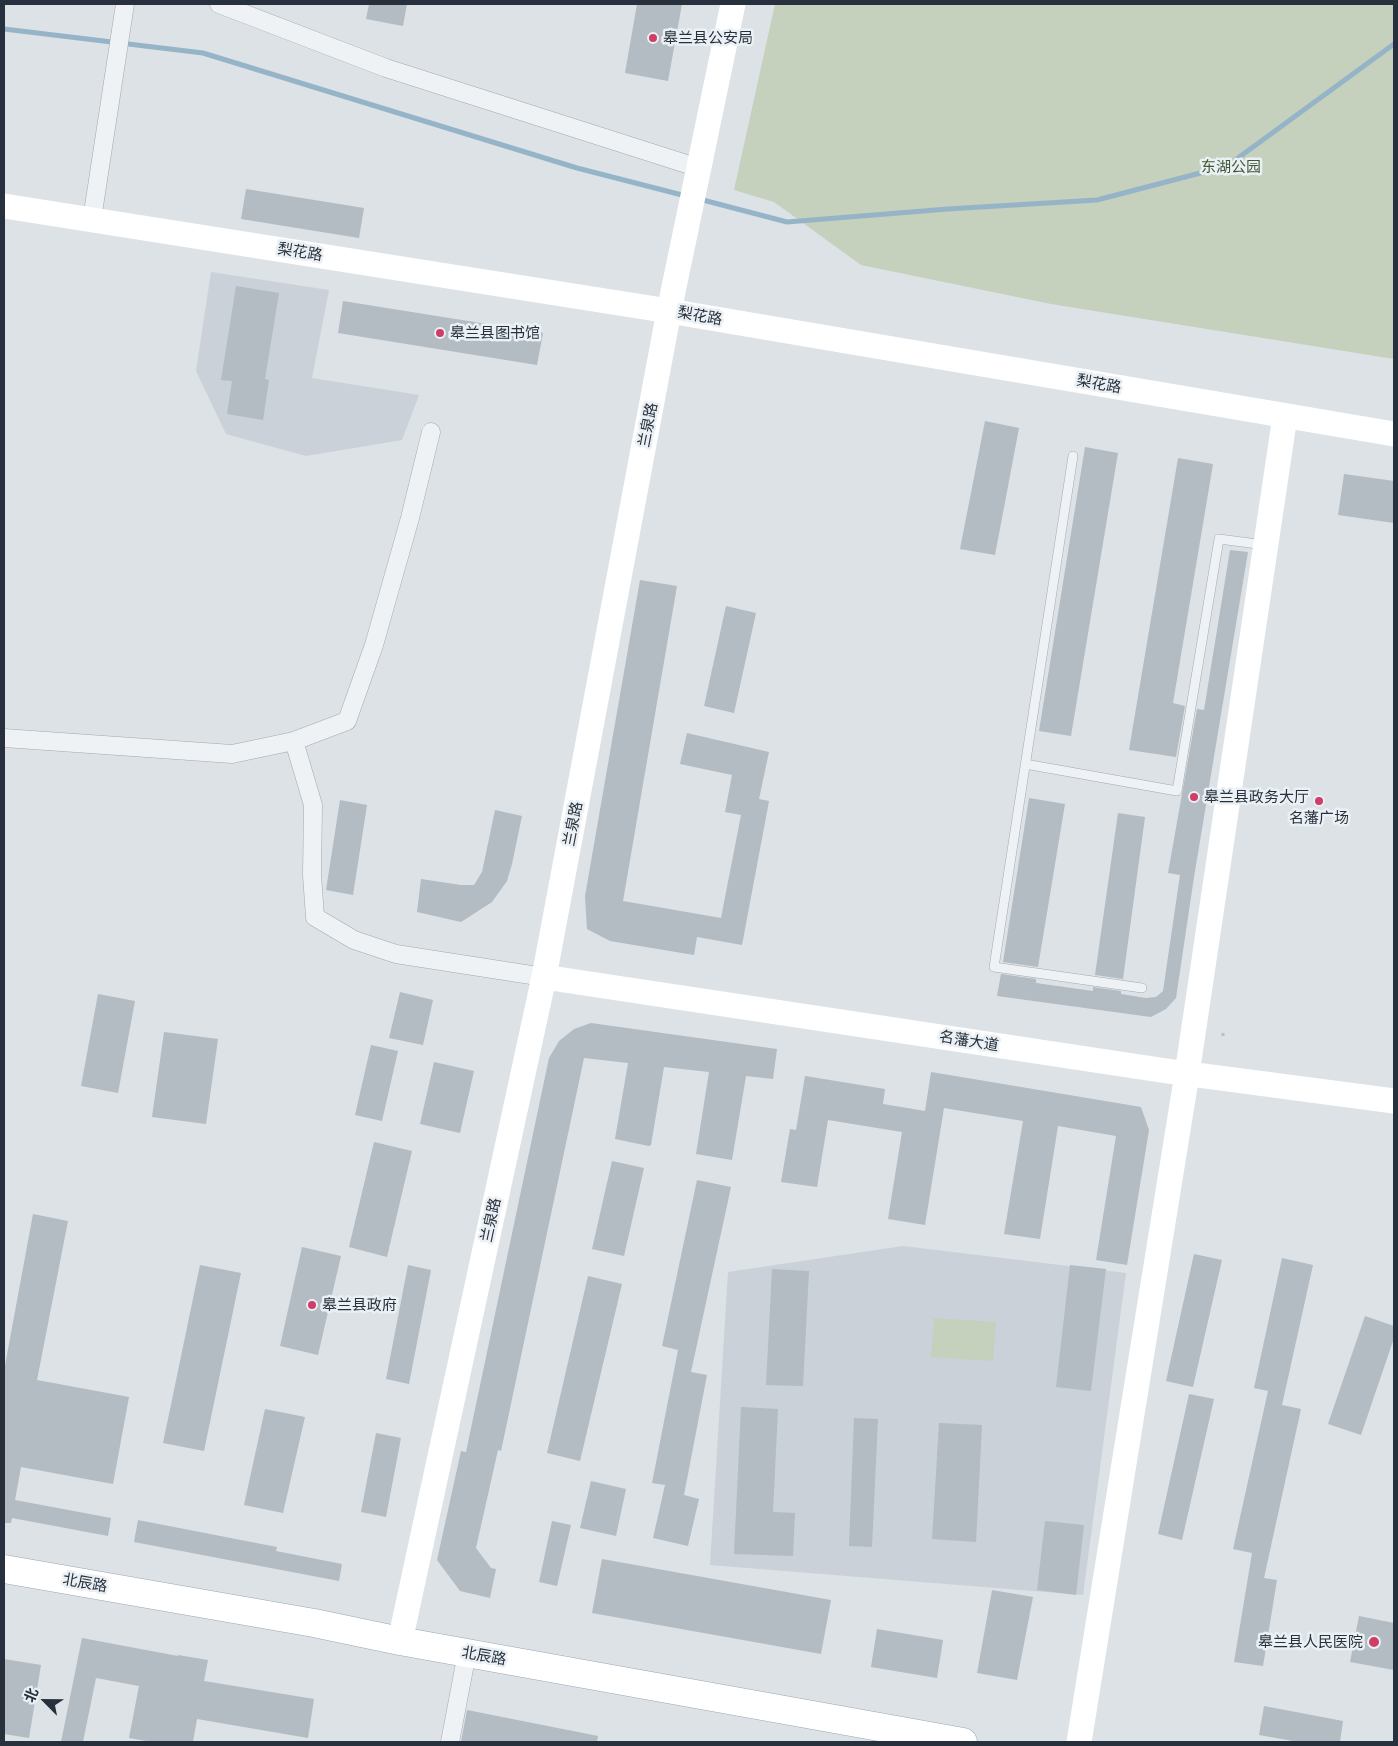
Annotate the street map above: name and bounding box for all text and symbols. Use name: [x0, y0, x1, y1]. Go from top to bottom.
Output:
place label: 皋兰县公安局: [663, 29, 753, 47]
marker: 皋兰县公安局: [647, 32, 659, 44]
park label: 东湖公园: [1201, 158, 1261, 176]
street label: 梨花路: [276, 240, 324, 264]
street label: 梨花路: [676, 303, 724, 329]
place label: 皋兰县图书馆: [450, 324, 540, 342]
marker: 皋兰县图书馆: [434, 327, 446, 339]
street label: 梨花路: [1075, 371, 1123, 397]
street label: 兰泉路: [635, 401, 661, 449]
place label: 皋兰县政务大厅: [1204, 788, 1309, 806]
marker: 皋兰县政务大厅: [1188, 791, 1200, 803]
marker: 名藩广场: [1313, 795, 1325, 807]
street label: 兰泉路: [560, 800, 586, 848]
place label: 名藩广场: [1289, 809, 1349, 827]
street label: 名藩大道: [938, 1027, 1000, 1055]
street label: 兰泉路: [478, 1196, 504, 1244]
place label: 皋兰县政府: [322, 1296, 397, 1314]
marker: 皋兰县政府: [306, 1299, 318, 1311]
street label: 北辰路: [61, 1570, 109, 1596]
place label: 皋兰县人民医院: [1258, 1633, 1363, 1651]
marker: 皋兰县人民医院: [1367, 1635, 1381, 1649]
street label: 北辰路: [460, 1643, 508, 1669]
north arrow: [20, 1676, 70, 1726]
text: 北: [20, 1685, 41, 1705]

